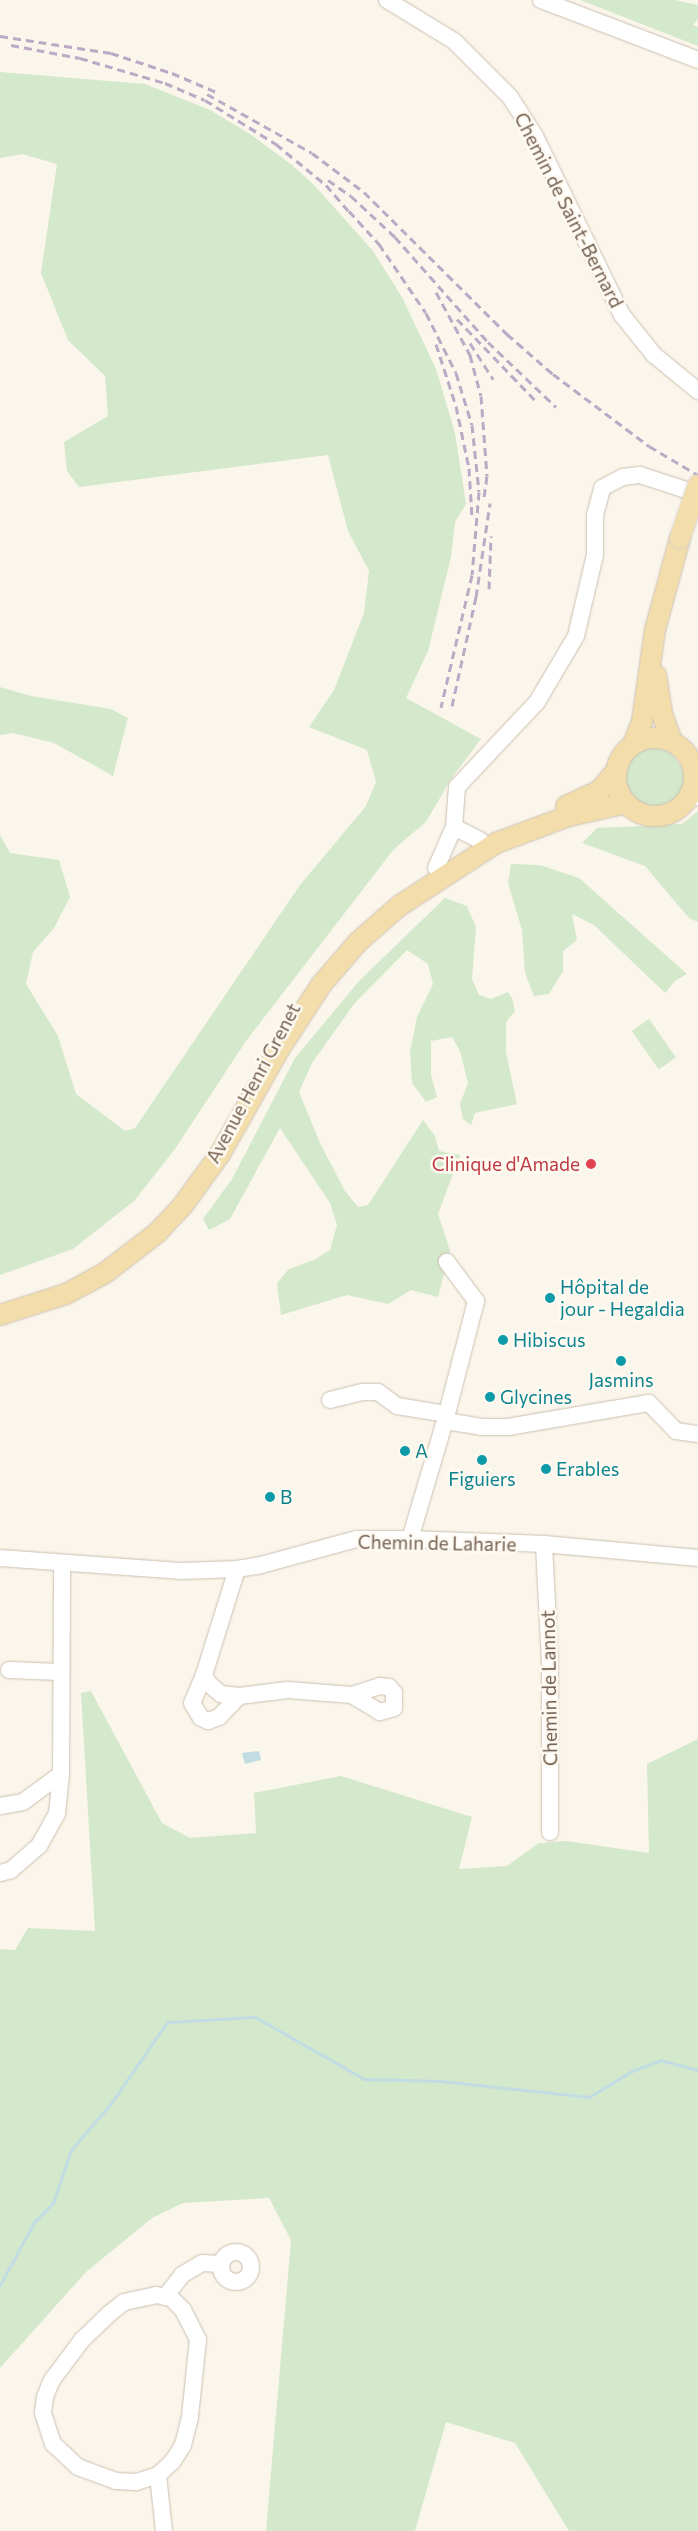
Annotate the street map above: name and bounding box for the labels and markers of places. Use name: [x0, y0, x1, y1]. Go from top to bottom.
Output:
place label: Clinique d'Amade: [432, 1153, 580, 1175]
marker: Clinique d'Amade: [584, 1157, 598, 1171]
place label: Hôpital de jour - Hegaldia: [560, 1276, 685, 1320]
marker: Hôpital de jour - Hegaldia: [544, 1292, 556, 1304]
place label: Hibiscus: [513, 1329, 586, 1351]
marker: Hibiscus: [497, 1334, 509, 1346]
marker: Jasmins: [615, 1355, 627, 1367]
place label: Jasmins: [588, 1369, 654, 1391]
place label: Glycines: [500, 1386, 572, 1408]
marker: Glycines: [484, 1391, 496, 1403]
place label: A: [415, 1440, 428, 1462]
marker: A: [399, 1445, 411, 1457]
marker: Figuiers: [476, 1454, 488, 1466]
place label: Erables: [556, 1458, 619, 1480]
marker: Erables: [540, 1463, 552, 1475]
place label: Figuiers: [448, 1468, 516, 1490]
place label: B: [280, 1486, 292, 1508]
marker: B: [264, 1491, 276, 1503]

